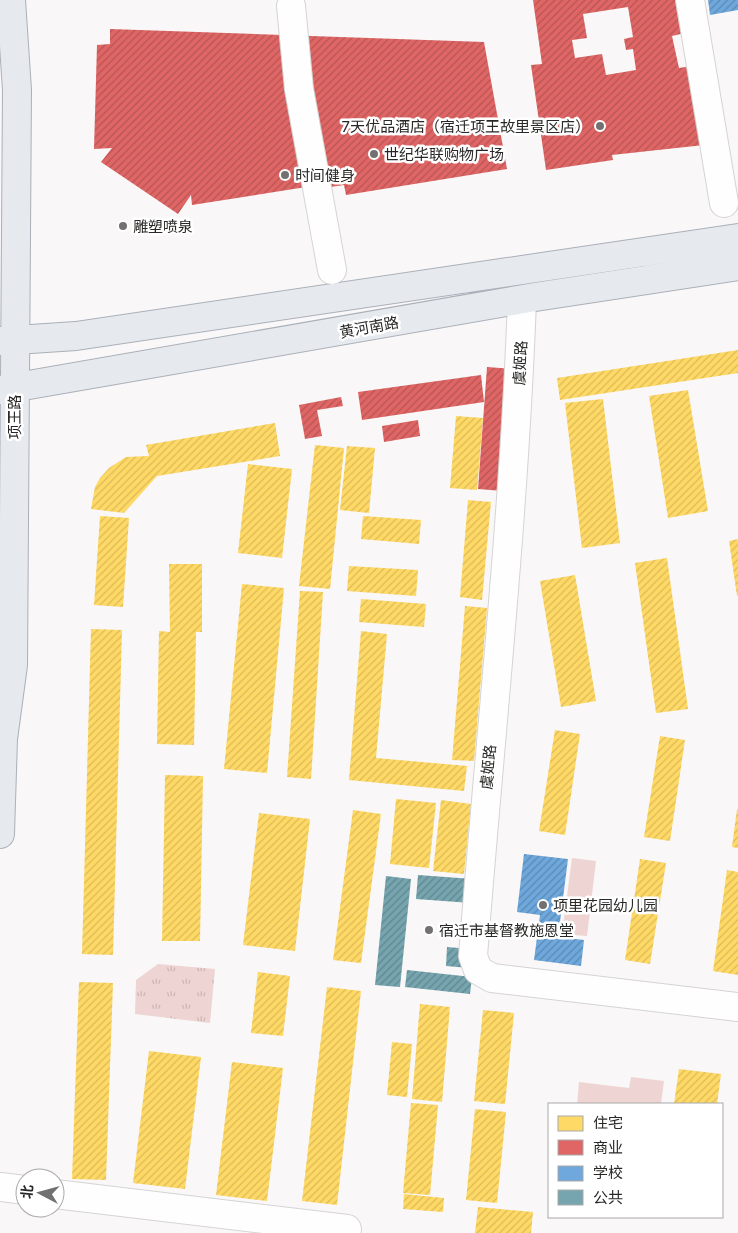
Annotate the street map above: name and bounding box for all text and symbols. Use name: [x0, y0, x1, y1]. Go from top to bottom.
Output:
place label: 7天优品酒店（宿迁项王故里景区店）: [342, 117, 590, 136]
marker: 7天优品酒店（宿迁项王故里景区店）: [594, 120, 606, 132]
place label: 世纪华联购物广场: [384, 145, 504, 164]
marker: 世纪华联购物广场: [368, 148, 380, 160]
place label: 时间健身: [295, 166, 355, 185]
marker: 时间健身: [279, 169, 291, 181]
place label: 雕塑喷泉: [133, 217, 193, 236]
marker: 雕塑喷泉: [117, 220, 129, 232]
street label: 黄河南路: [338, 312, 400, 342]
street label: 虞姬路: [509, 340, 531, 386]
street label: 项王路: [5, 394, 24, 440]
street label: 虞姬路: [477, 744, 499, 790]
place label: 项里花园幼儿园: [553, 896, 658, 915]
marker: 项里花园幼儿园: [537, 899, 549, 911]
place label: 宿迁市基督教施恩堂: [439, 921, 574, 940]
marker: 宿迁市基督教施恩堂: [423, 924, 435, 936]
legend: [548, 1103, 723, 1218]
text: 住宅: [593, 1113, 623, 1132]
text: 商业: [593, 1138, 623, 1157]
text: 学校: [593, 1163, 623, 1182]
north arrow: [15, 1168, 65, 1218]
text: 北: [17, 1184, 36, 1199]
text: 公共: [593, 1188, 623, 1207]

